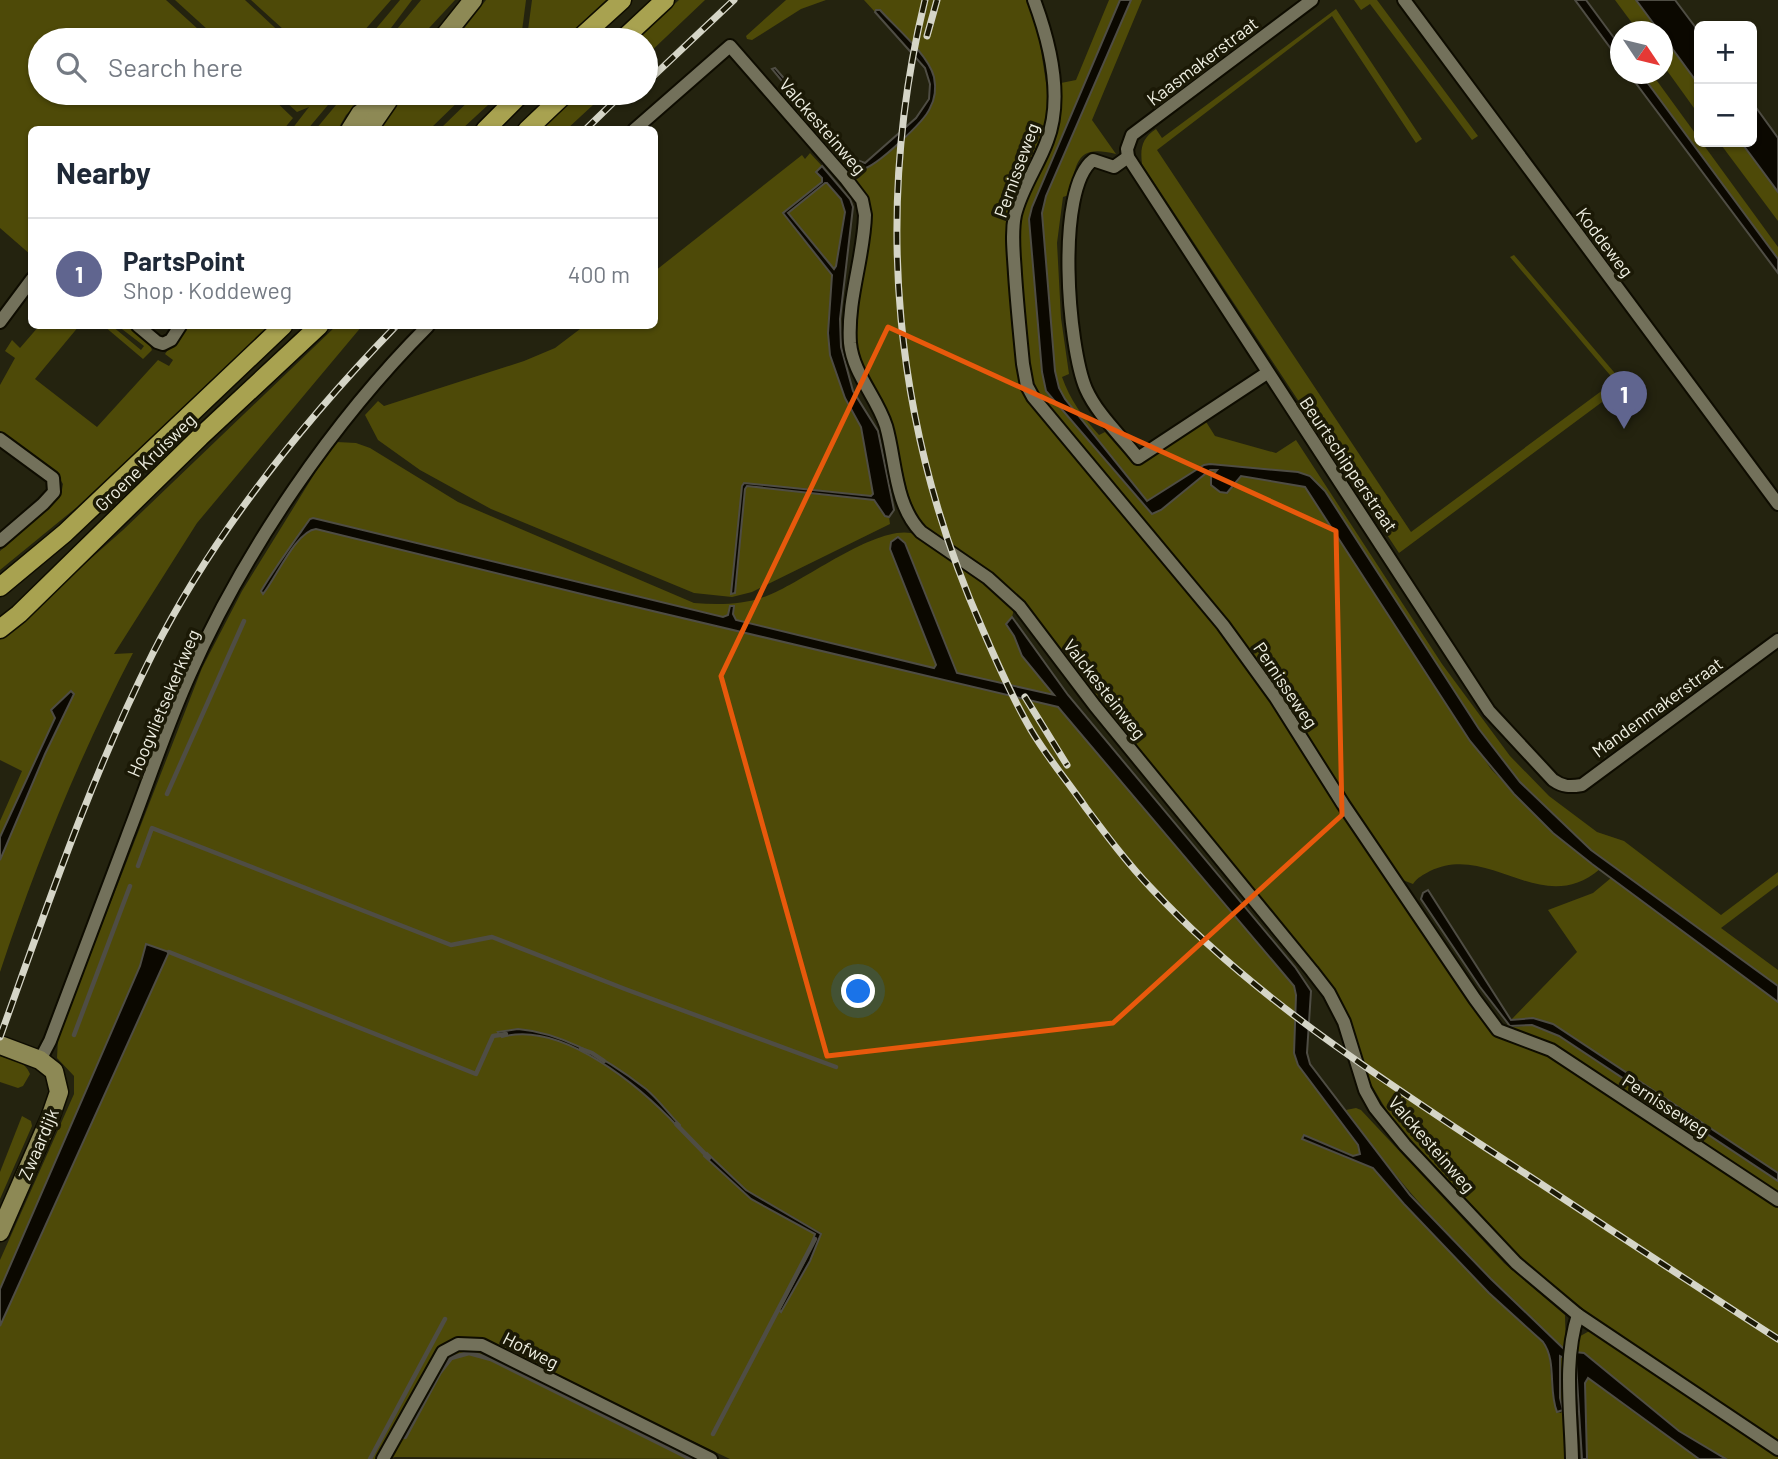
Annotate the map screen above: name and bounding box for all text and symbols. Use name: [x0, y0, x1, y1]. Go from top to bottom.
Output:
street label: Kaasmakerstraat: [1142, 12, 1262, 110]
north arrow: [1610, 21, 1673, 84]
map controls: [1694, 21, 1757, 147]
button: +: [1694, 21, 1757, 84]
search box: [28, 28, 658, 105]
icon: search: [52, 48, 90, 86]
text: Search here: [108, 51, 243, 82]
street label: Valckesteinweg: [775, 73, 871, 179]
button: −: [1694, 84, 1757, 147]
street label: Pernisseweg: [989, 120, 1043, 220]
text: Nearby: [56, 154, 151, 190]
street label: Koddeweg: [1572, 203, 1638, 281]
text: PartsPoint: [123, 245, 245, 276]
text: 1: [75, 260, 83, 288]
text: 400 m: [568, 260, 630, 288]
text: Shop · Koddeweg: [123, 276, 292, 304]
pin: 1: [1601, 371, 1647, 429]
street label: Beurtschipperstraat: [1296, 392, 1402, 536]
street label: Groene Kruisweg: [90, 408, 200, 516]
street label: Hoogvlietsekerkweg: [122, 626, 204, 780]
street label: Valckesteinweg: [1059, 635, 1151, 743]
street label: Pernisseweg: [1249, 638, 1323, 732]
street label: Mandenmakerstraat: [1587, 652, 1727, 762]
your location: [841, 974, 875, 1008]
street label: Pernisseweg: [1618, 1069, 1714, 1141]
street label: Valckesteinweg: [1384, 1091, 1480, 1197]
street label: Zwaardijk: [13, 1105, 63, 1183]
street label: Hofweg: [499, 1327, 563, 1373]

